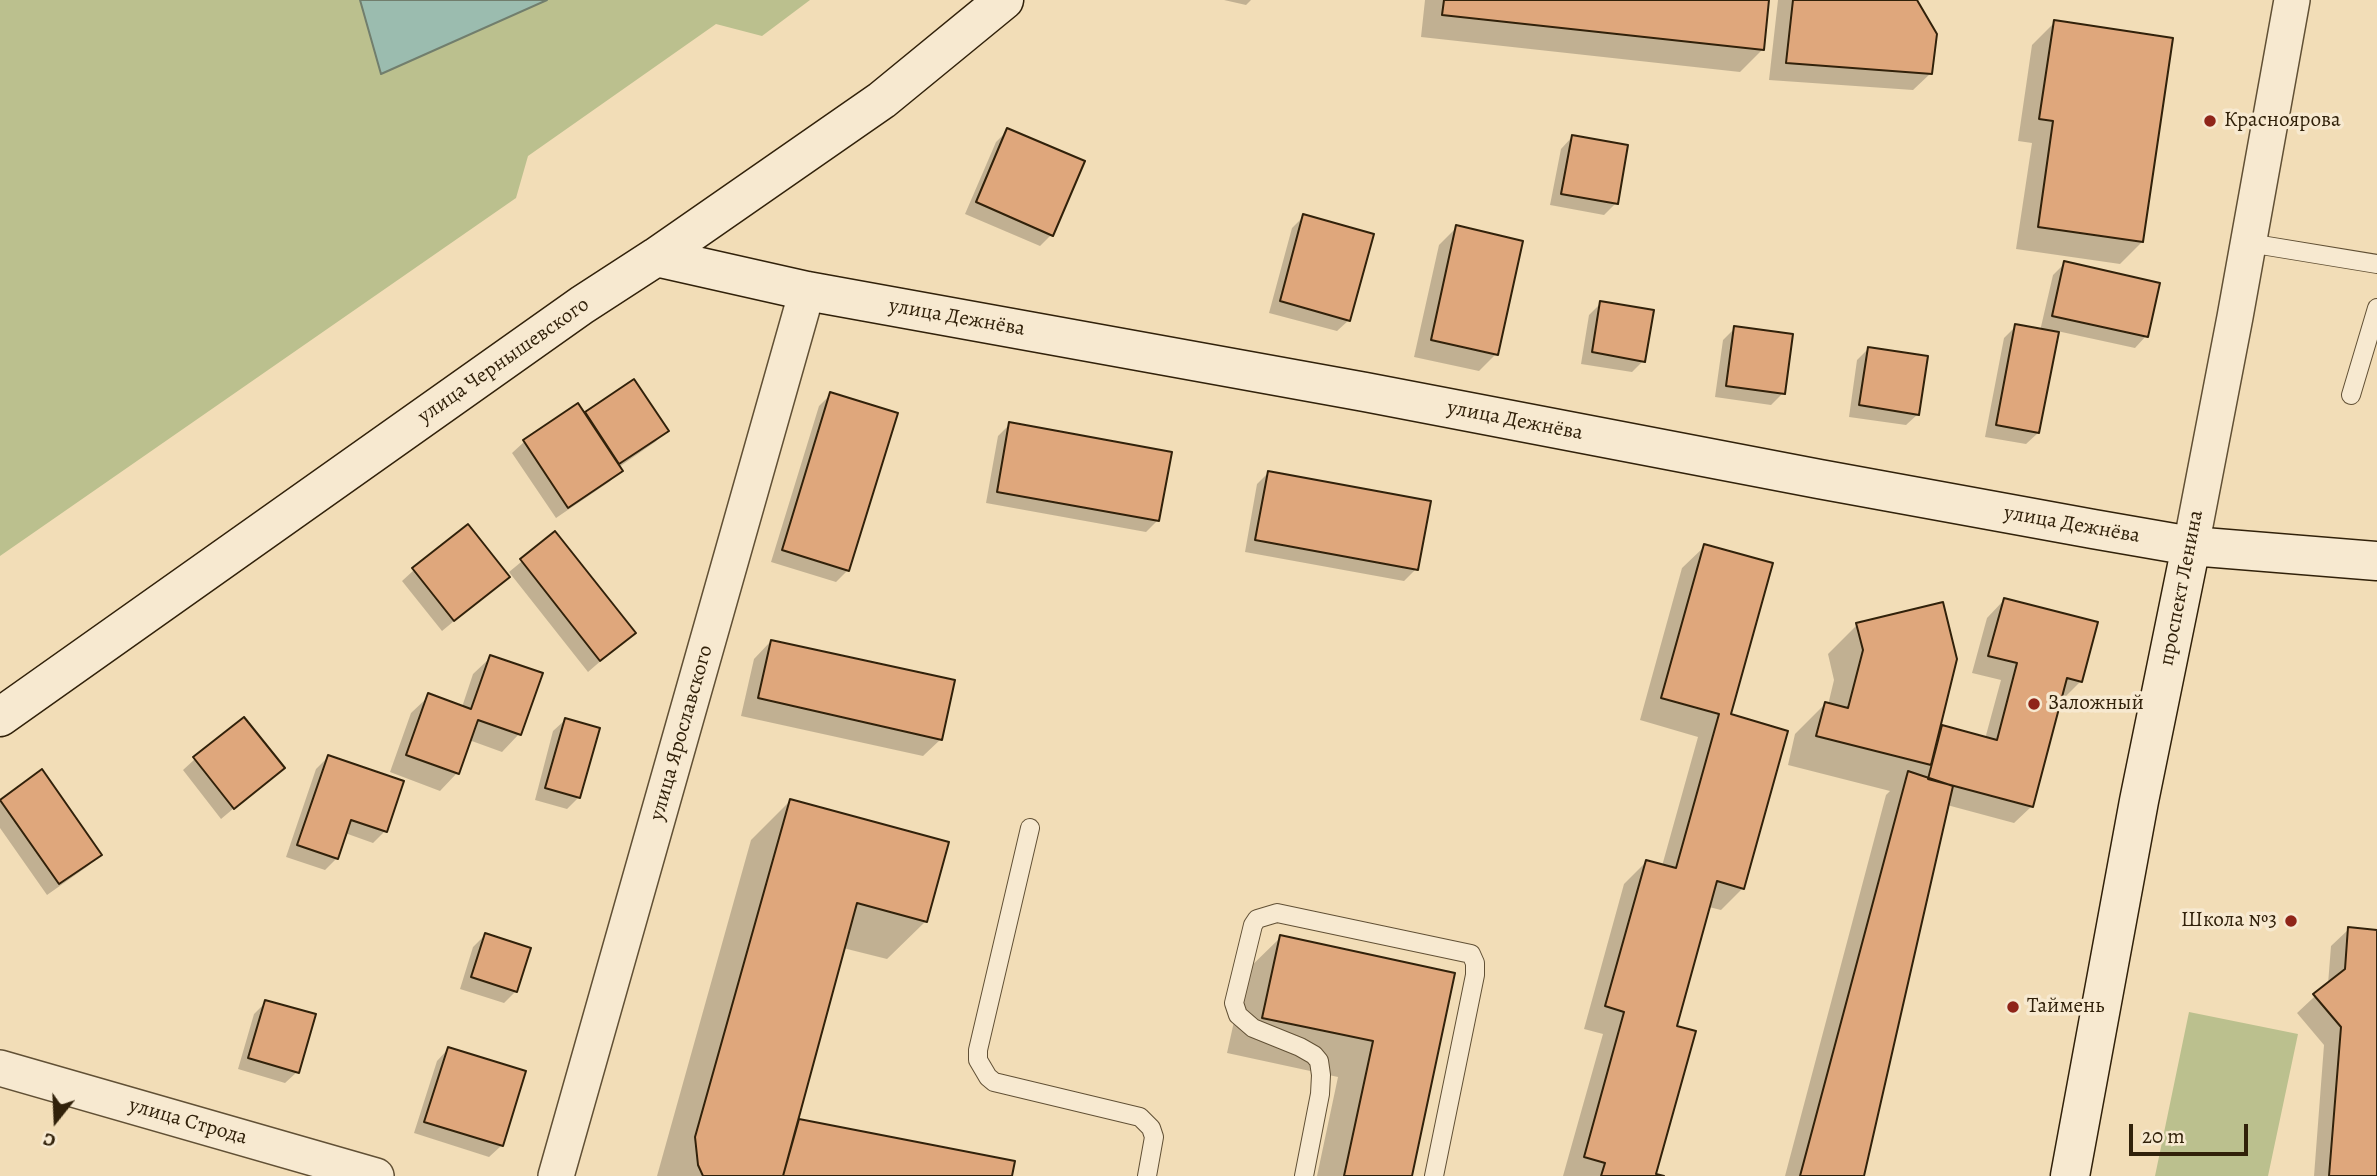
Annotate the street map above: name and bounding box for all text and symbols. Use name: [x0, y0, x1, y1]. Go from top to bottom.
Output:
place label: Красноярова: [2224, 108, 2341, 134]
marker: Красноярова: [2202, 113, 2218, 129]
street label: улица Чернышевского: [414, 292, 594, 430]
street label: улица Дежнёва: [887, 294, 1027, 342]
street label: улица Дежнёва: [1445, 396, 1585, 446]
street label: улица Дежнёва: [2002, 501, 2142, 549]
street label: проспект Ленина: [2155, 508, 2209, 668]
street label: улица Ярославского: [645, 642, 719, 824]
place label: Заложный: [2048, 691, 2144, 717]
marker: Заложный: [2026, 696, 2042, 712]
place label: Школа №3: [2181, 908, 2277, 934]
marker: Школа №3: [2283, 913, 2299, 929]
place label: Таймень: [2027, 994, 2104, 1020]
marker: Таймень: [2005, 999, 2021, 1015]
north arrow: [21, 1085, 91, 1155]
street label: улица Строда: [126, 1093, 250, 1151]
scale bar: [2132, 1110, 2251, 1154]
text: 20 m: [2142, 1122, 2185, 1150]
text: С: [40, 1126, 59, 1154]

